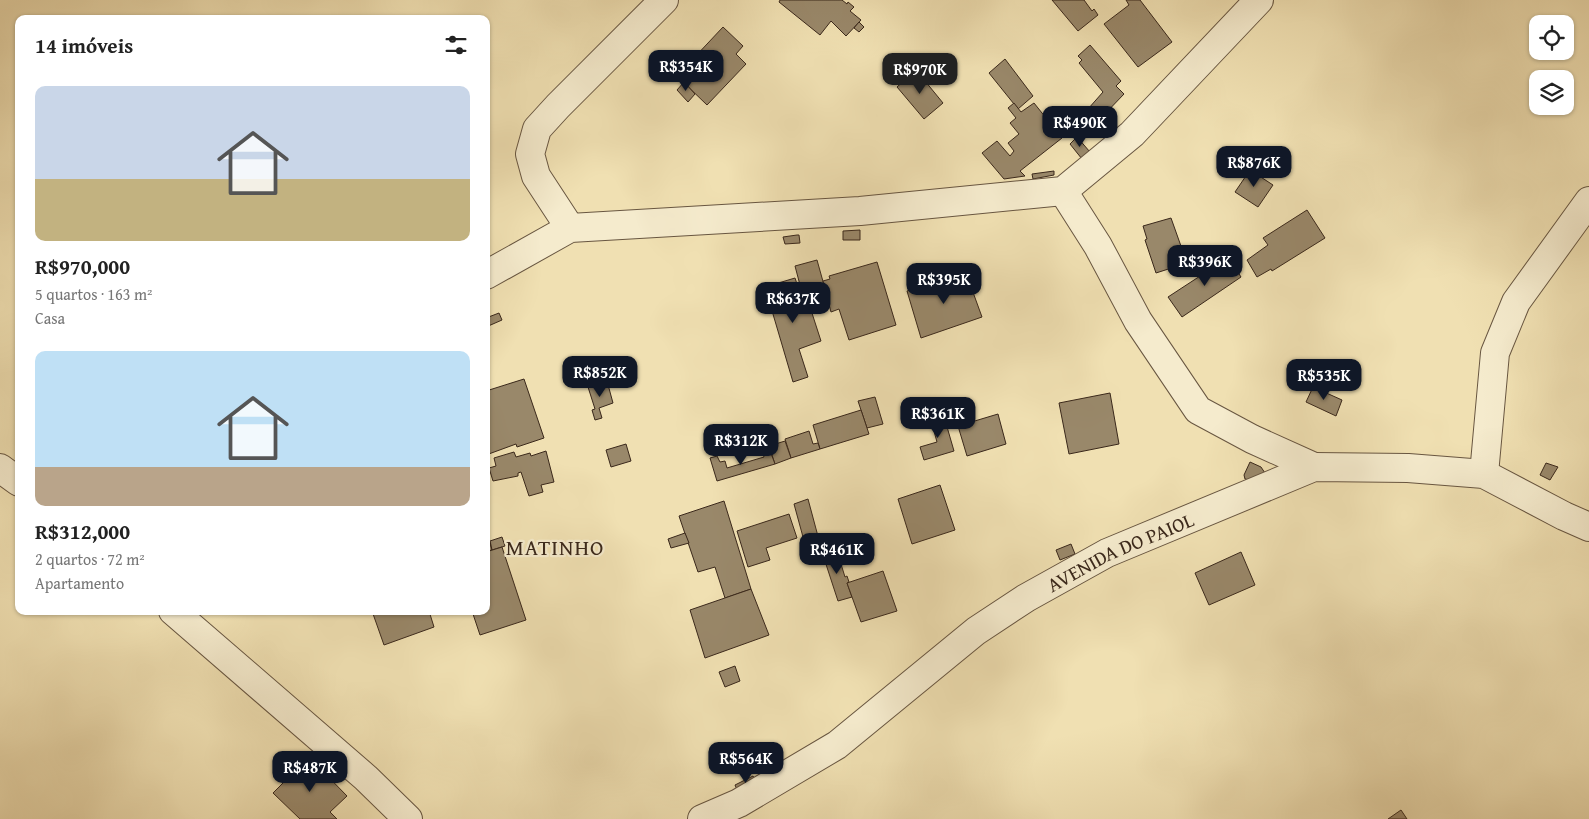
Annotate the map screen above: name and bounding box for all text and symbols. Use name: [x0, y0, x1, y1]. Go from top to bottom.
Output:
map controls: [1529, 15, 1574, 115]
button: locate: [1529, 15, 1574, 60]
text: 14 imóveis: [35, 30, 133, 61]
icon: filters: [442, 31, 470, 59]
pin: R$354K: [645, 49, 727, 92]
pin: R$970K: [879, 52, 961, 95]
text: R$354K: [659, 54, 713, 78]
text: R$970K: [893, 57, 947, 81]
button: layers: [1529, 70, 1574, 115]
pin: R$490K: [1039, 106, 1121, 148]
text: R$490K: [1053, 110, 1107, 134]
icon: home: [208, 118, 298, 208]
pin: R$876K: [1213, 146, 1295, 188]
text: R$876K: [1227, 150, 1281, 174]
pin: R$396K: [1164, 244, 1246, 287]
text: R$396K: [1178, 249, 1232, 273]
text: R$970,000: [35, 251, 130, 282]
pin: R$395K: [903, 262, 985, 305]
text: R$395K: [917, 267, 971, 291]
text: 5 quartos · 163 m²: [35, 282, 152, 306]
pin: R$637K: [752, 282, 834, 324]
text: R$637K: [766, 286, 820, 310]
text: Casa: [35, 306, 65, 330]
pin: R$852K: [559, 356, 641, 398]
pin: R$535K: [1283, 358, 1365, 401]
text: R$852K: [573, 360, 627, 384]
text: R$535K: [1297, 363, 1351, 387]
icon: home: [208, 383, 298, 473]
pin: R$361K: [897, 396, 979, 439]
text: R$361K: [911, 401, 965, 425]
pin: R$312K: [700, 424, 782, 466]
text: R$312K: [714, 428, 768, 452]
street label: AVENIDA DO PAIOL: [1041, 504, 1198, 598]
text: R$312,000: [35, 516, 130, 547]
district label: MATINHO: [506, 531, 604, 563]
pin: R$461K: [796, 532, 878, 575]
text: R$461K: [810, 537, 864, 561]
text: 2 quartos · 72 m²: [35, 547, 145, 571]
text: Apartamento: [35, 571, 124, 595]
pin: R$564K: [705, 742, 787, 784]
text: R$564K: [719, 746, 773, 770]
pin: R$487K: [269, 750, 351, 793]
text: R$487K: [283, 755, 337, 779]

